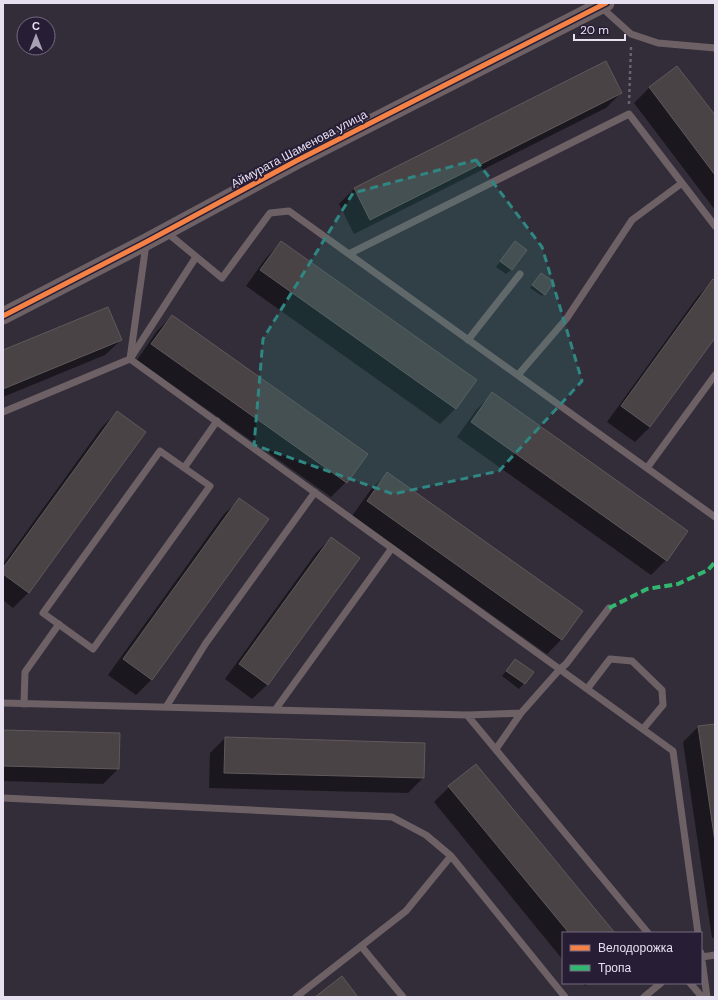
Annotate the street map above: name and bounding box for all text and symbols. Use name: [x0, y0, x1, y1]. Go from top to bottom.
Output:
north arrow: [16, 16, 56, 56]
scale bar: [574, 16, 625, 42]
text: С: [32, 19, 40, 33]
text: 20 m: [580, 22, 609, 38]
street label: Аймурата Шаменова улица: [228, 106, 370, 192]
legend: [562, 932, 702, 984]
text: Велодорожка: [598, 940, 673, 956]
text: Тропа: [598, 960, 632, 976]

